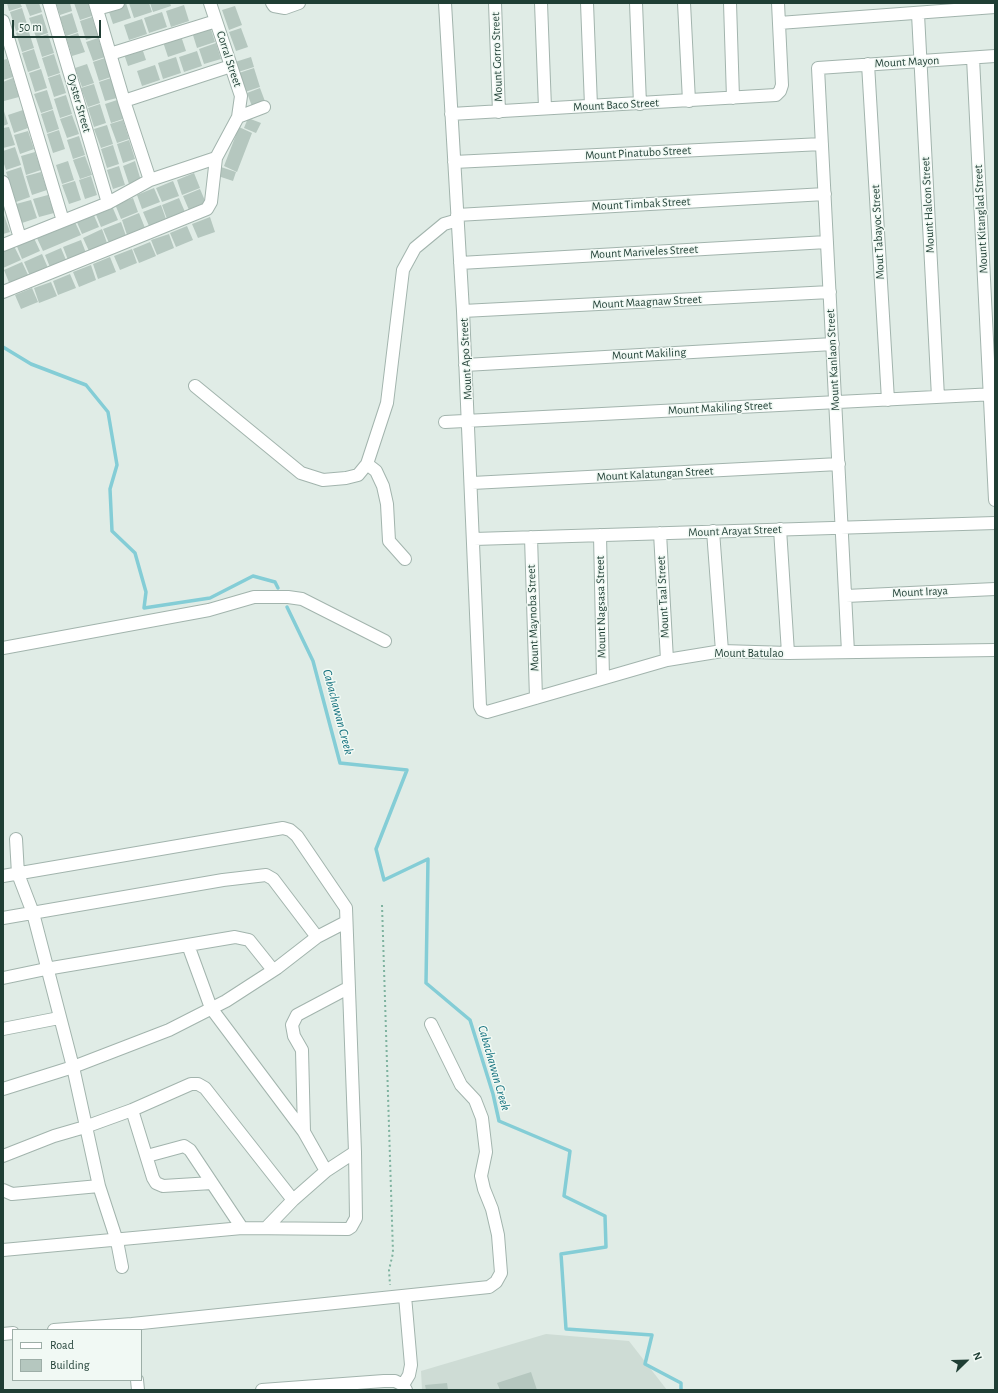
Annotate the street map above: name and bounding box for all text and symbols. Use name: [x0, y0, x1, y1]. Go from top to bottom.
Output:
scale bar: [14, 12, 103, 38]
street label: Mount Gorro Street: [488, 12, 506, 102]
text: 50 m: [19, 21, 42, 33]
street label: Corral Street: [213, 29, 245, 89]
street label: Mount Mayon: [874, 53, 940, 71]
street label: Oyster Street: [64, 72, 94, 134]
street label: Mount Baco Street: [573, 96, 659, 114]
street label: Mount Pinatubo Street: [585, 143, 691, 163]
street label: Mount Halcon Street: [918, 156, 938, 254]
street label: Mount Kitanglad Street: [971, 164, 991, 274]
street label: Mout Tabayoc Street: [868, 184, 888, 280]
street label: Mount Timbak Street: [591, 194, 691, 214]
street label: Mount Mariveles Street: [590, 242, 698, 262]
street label: Mount Maagnaw Street: [592, 292, 702, 312]
street label: Mount Kanlaon Street: [823, 309, 843, 411]
street label: Mount Apo Street: [457, 318, 475, 400]
street label: Mount Makiling: [612, 345, 686, 363]
street label: Mount Makiling Street: [667, 398, 773, 418]
street label: Mount Kalatungan Street: [596, 464, 714, 484]
street label: Mount Arayat Street: [688, 522, 782, 540]
street label: Mount Taal Street: [654, 555, 672, 639]
street label: Mount Nagsasa Street: [593, 556, 609, 658]
street label: Mount Maynoba Street: [524, 564, 542, 672]
street label: Mount Iraya: [892, 583, 948, 601]
street label: Mount Batulao: [714, 646, 784, 660]
water label: Cabachawan Creek: [319, 667, 357, 757]
water label: Cabachawan Creek: [474, 1024, 514, 1112]
legend: [12, 1329, 142, 1381]
text: Road: [50, 1339, 74, 1351]
north arrow: [946, 1341, 986, 1381]
text: N: [971, 1350, 984, 1362]
text: Building: [50, 1359, 90, 1371]

